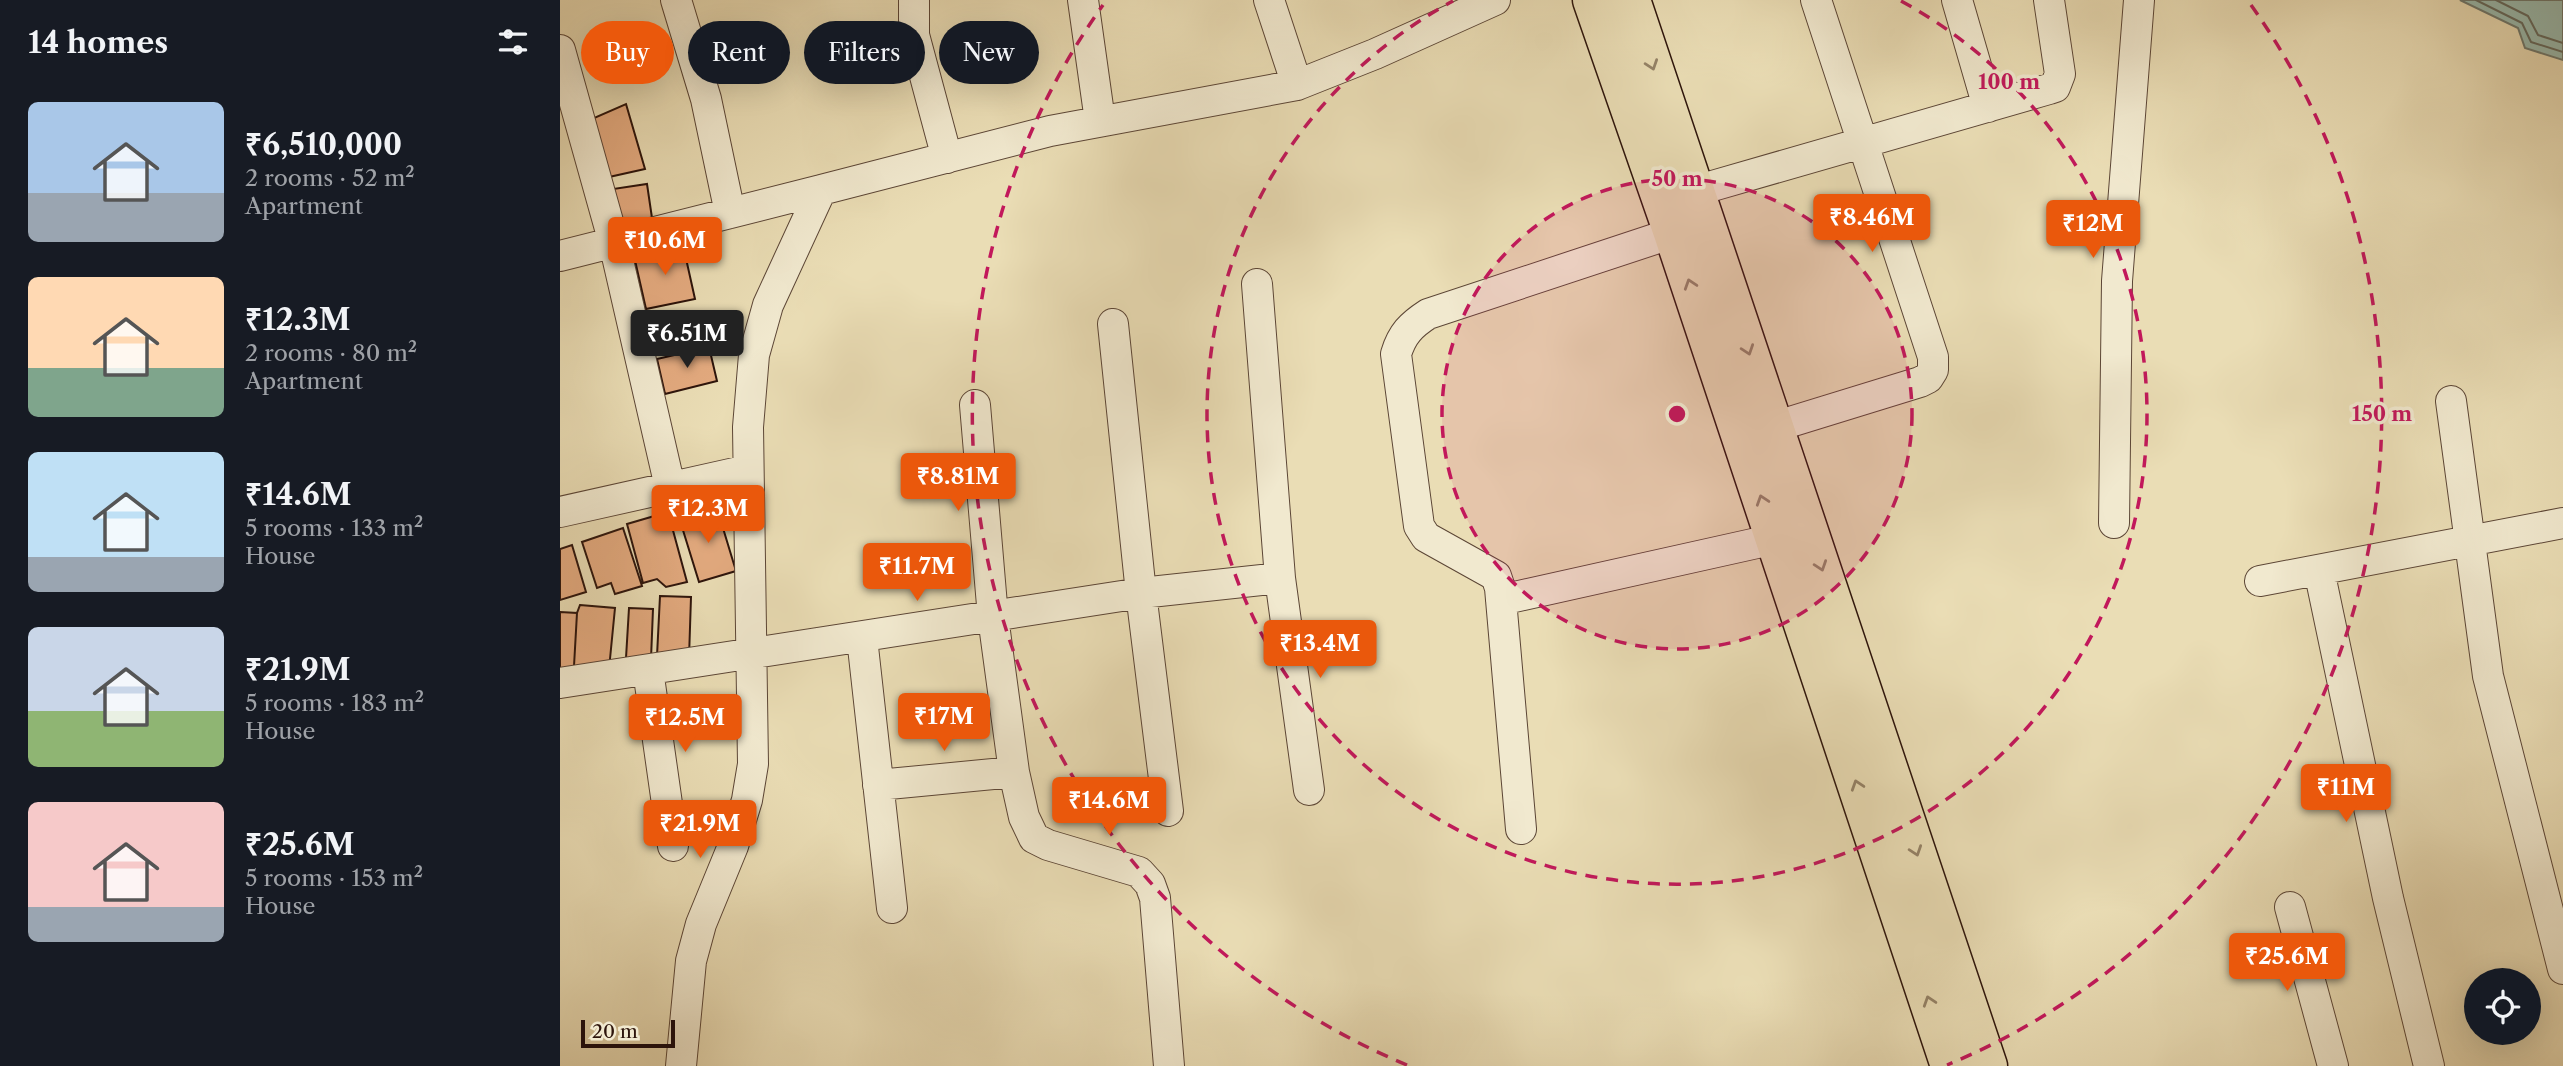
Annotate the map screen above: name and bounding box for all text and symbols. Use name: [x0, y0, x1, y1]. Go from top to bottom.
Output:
chip: Buy: [581, 21, 674, 84]
chip: Rent: [688, 21, 790, 84]
chip: Filters: [804, 21, 925, 84]
chip: New: [939, 21, 1039, 84]
icon: filters: [494, 23, 532, 61]
text: 14 homes: [28, 24, 168, 61]
one-way arrow: [1644, 58, 1658, 70]
text: 100 m: [1978, 69, 2040, 94]
text: ₹6,510,000: [245, 126, 402, 163]
icon: home: [84, 130, 168, 214]
text: 2 rooms · 52 m²: [245, 164, 415, 192]
text: 50 m: [1651, 166, 1703, 191]
text: Apartment: [245, 192, 363, 220]
pin: ₹8.46M: [1815, 194, 1929, 254]
pin: ₹12M: [2052, 201, 2134, 260]
text: ₹8.46M: [1829, 203, 1915, 231]
text: ₹12M: [2062, 209, 2124, 237]
pin: ₹10.6M: [608, 218, 722, 277]
text: ₹10.6M: [624, 226, 706, 254]
one-way arrow: [1684, 278, 1698, 291]
text: ₹12.3M: [245, 301, 350, 338]
icon: home: [84, 305, 168, 389]
pin: ₹6.51M: [630, 310, 744, 370]
text: ₹6.51M: [647, 319, 727, 347]
text: 2 rooms · 80 m²: [245, 339, 417, 367]
one-way arrow: [1740, 343, 1754, 356]
text: Apartment: [245, 367, 363, 395]
text: 150 m: [2352, 401, 2412, 426]
centre of rings: [1665, 402, 1689, 426]
pin: ₹8.81M: [901, 454, 1015, 513]
text: ₹8.81M: [917, 462, 999, 490]
text: ₹14.6M: [245, 476, 352, 513]
icon: home: [84, 480, 168, 564]
pin: ₹12.3M: [651, 486, 765, 545]
text: ₹12.3M: [668, 494, 748, 522]
one-way arrow: [1756, 494, 1770, 506]
text: 5 rooms · 133 m²: [245, 514, 423, 542]
text: House: [245, 542, 315, 570]
pin: ₹11.7M: [860, 544, 974, 603]
text: ₹11.7M: [879, 552, 955, 580]
one-way arrow: [1813, 559, 1827, 571]
pin: ₹13.4M: [1263, 620, 1377, 680]
text: ₹13.4M: [1280, 629, 1360, 657]
text: ₹21.9M: [245, 651, 351, 688]
icon: home: [84, 655, 168, 739]
text: 5 rooms · 183 m²: [245, 689, 424, 717]
pin: ₹12.5M: [628, 694, 742, 754]
pin: ₹17M: [903, 694, 985, 753]
text: ₹17M: [914, 702, 974, 730]
text: ₹12.5M: [645, 703, 725, 731]
text: House: [245, 717, 315, 745]
pin: ₹11M: [2305, 764, 2387, 824]
text: ₹11M: [2317, 773, 2375, 801]
pin: ₹14.6M: [1052, 778, 1166, 837]
one-way arrow: [1851, 780, 1865, 792]
text: ₹14.6M: [1068, 786, 1150, 814]
pin: ₹21.9M: [643, 800, 757, 860]
text: ₹21.9M: [659, 809, 741, 837]
text: ₹25.6M: [245, 826, 355, 863]
icon: home: [84, 830, 168, 914]
one-way arrow: [1908, 845, 1922, 857]
text: 5 rooms · 153 m²: [245, 864, 423, 892]
text: House: [245, 892, 315, 920]
pin: ₹25.6M: [2230, 934, 2344, 993]
text: ₹25.6M: [2245, 942, 2329, 970]
map controls: [2464, 968, 2541, 1045]
button: locate: [2464, 968, 2541, 1045]
one-way arrow: [1923, 996, 1937, 1008]
scale bar: [581, 1017, 676, 1049]
text: 20 m: [592, 1020, 638, 1043]

